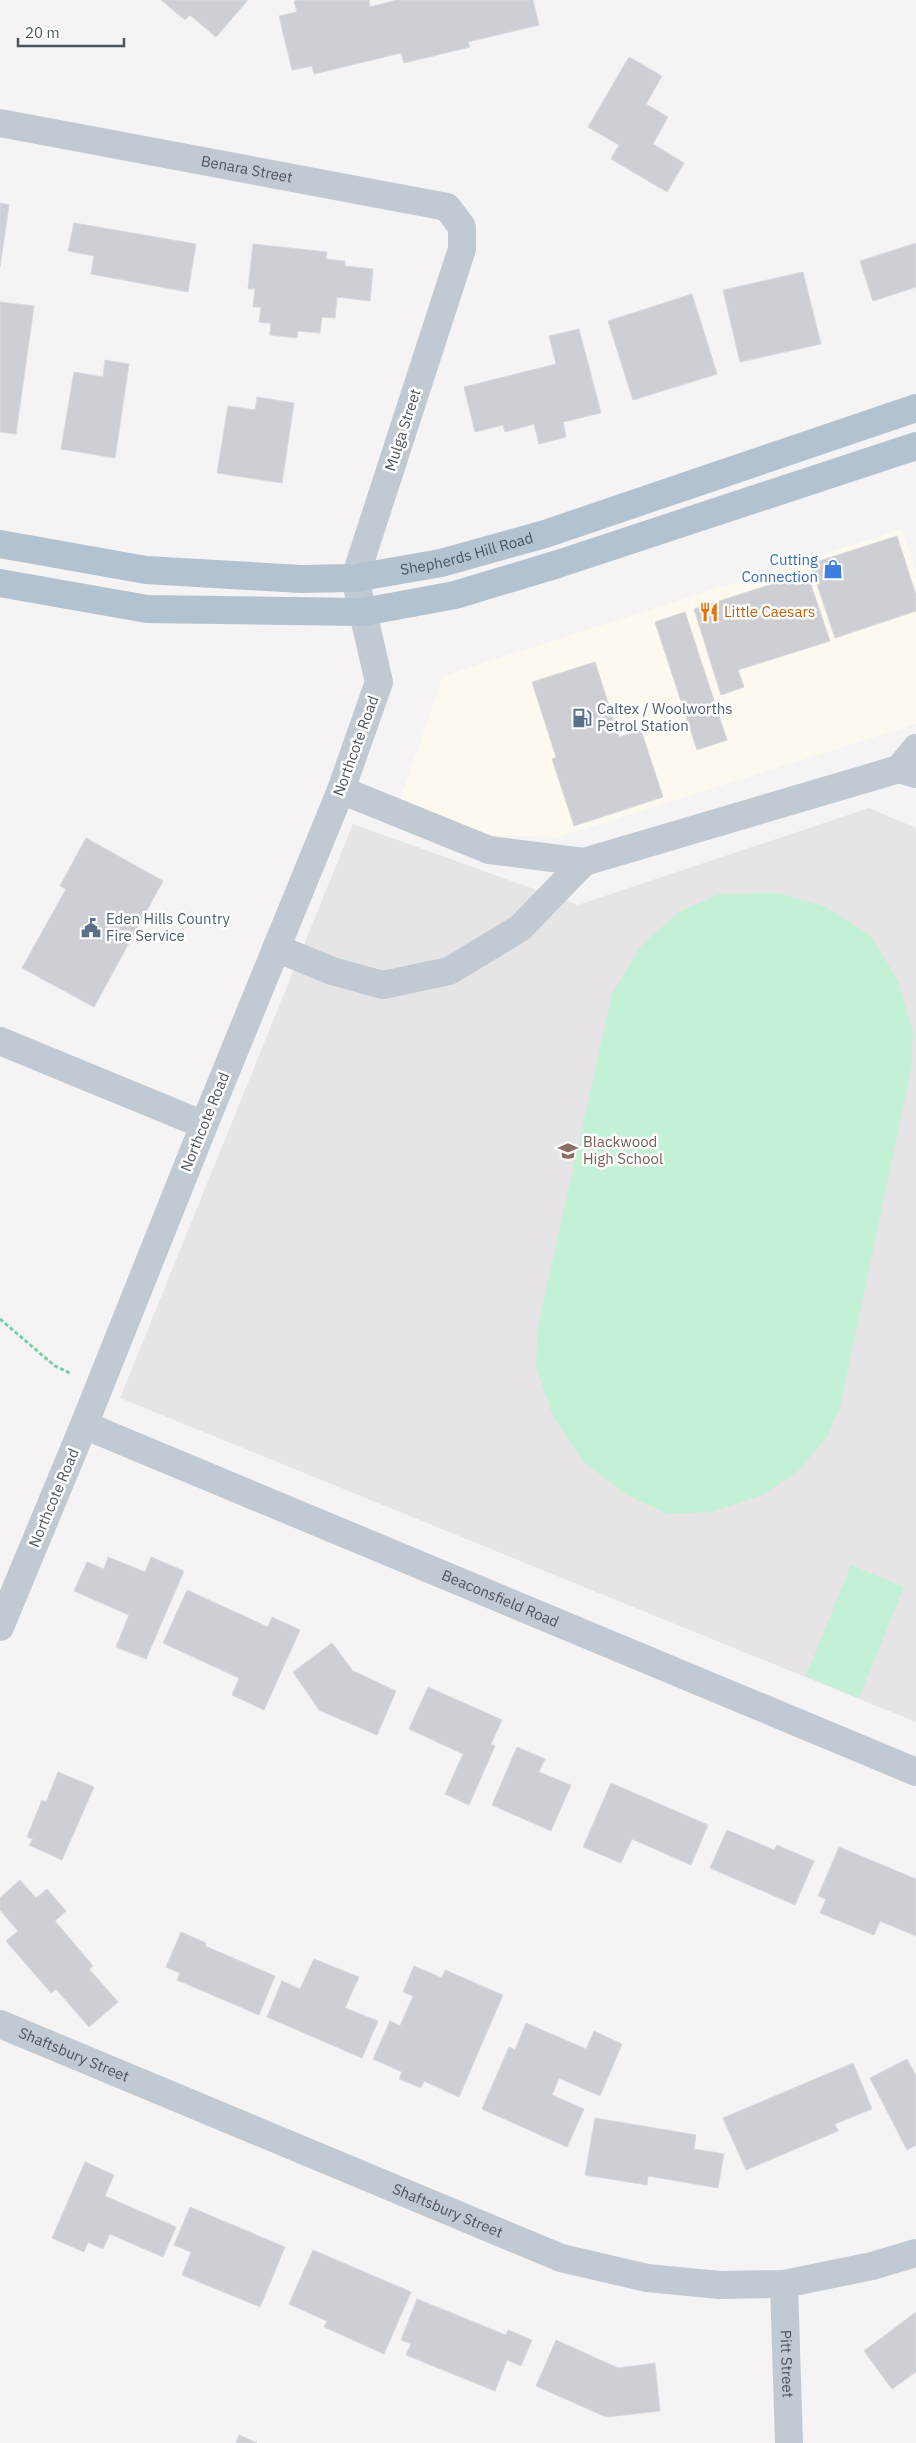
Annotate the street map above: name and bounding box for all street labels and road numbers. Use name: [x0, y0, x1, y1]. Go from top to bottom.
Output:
street label: Benara Street: [199, 151, 294, 187]
street label: Mulga Street: [380, 386, 425, 473]
street label: Shepherds Hill Road: [399, 528, 535, 579]
street label: Northcote Road: [329, 693, 383, 799]
street label: Northcote Road: [176, 1069, 233, 1174]
street label: Northcote Road: [24, 1445, 83, 1550]
street label: Beaconsfield Road: [439, 1565, 562, 1631]
street label: Shaftsbury Street: [16, 2023, 132, 2086]
street label: Shaftsbury Street: [390, 2179, 506, 2242]
street label: Pitt Street: [776, 2330, 798, 2398]

